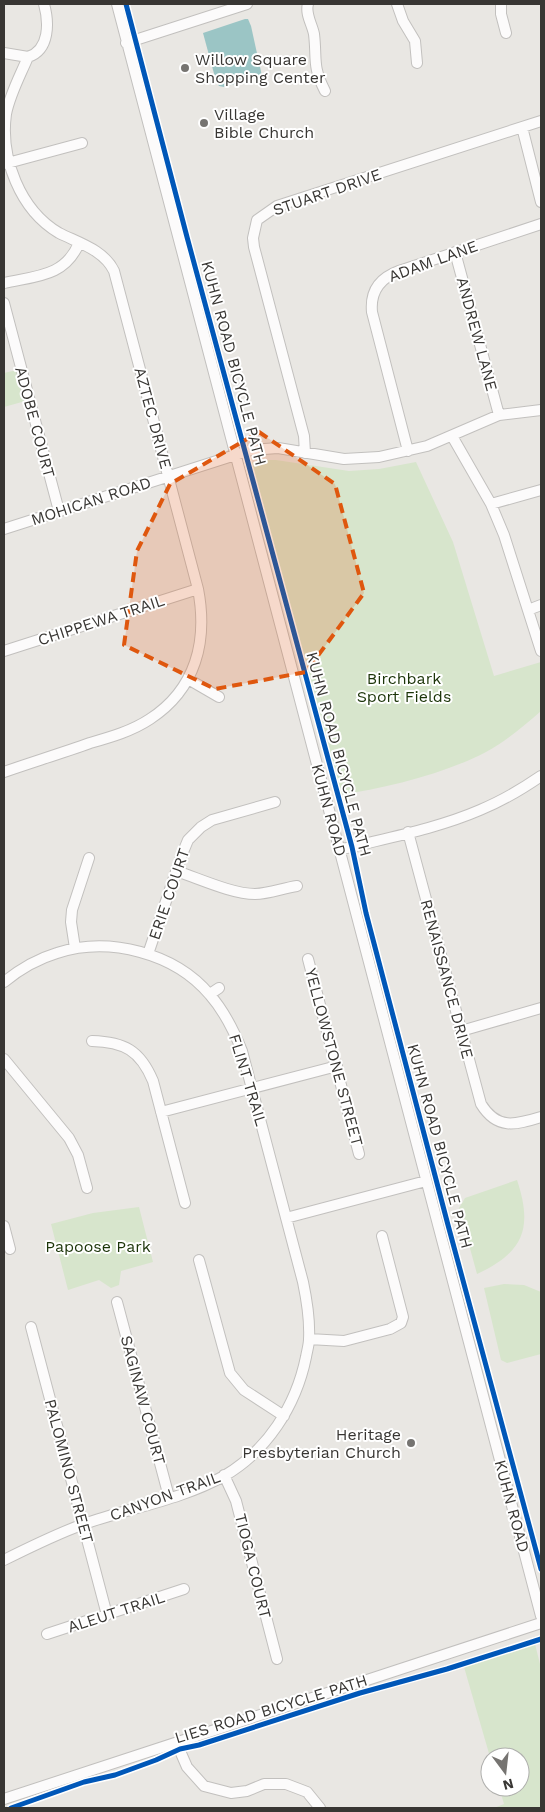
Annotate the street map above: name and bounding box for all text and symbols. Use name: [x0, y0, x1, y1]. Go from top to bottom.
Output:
place label: Willow Square Shopping Center: [195, 50, 326, 87]
marker: Willow Square Shopping Center: [179, 62, 191, 74]
place label: Village Bible Church: [214, 105, 314, 142]
marker: Village Bible Church: [198, 117, 210, 129]
street label: STUART DRIVE: [270, 165, 384, 219]
street label: ADAM LANE: [386, 236, 480, 286]
street label: KUHN ROAD BICYCLE PATH: [198, 259, 270, 467]
street label: ANDREW LANE: [453, 275, 501, 393]
street label: ADOBE COURT: [11, 364, 59, 480]
street label: AZTEC DRIVE: [130, 365, 176, 471]
street label: MOHICAN ROAD: [29, 473, 153, 529]
street label: CHIPPEWA TRAIL: [35, 590, 167, 649]
street label: KUHN ROAD BICYCLE PATH: [302, 650, 376, 858]
park label: Birchbark Sport Fields: [357, 669, 451, 706]
street label: KUHN ROAD: [307, 762, 351, 858]
street label: ERIE COURT: [144, 845, 194, 942]
street label: RENAISSANCE DRIVE: [417, 897, 477, 1061]
street label: YELLOWSTONE STREET: [301, 966, 367, 1148]
street label: FLINT TRAIL: [225, 1032, 271, 1129]
street label: KUHN ROAD BICYCLE PATH: [404, 1042, 476, 1250]
park label: Papoose Park: [45, 1237, 151, 1256]
street label: SAGINAW COURT: [117, 1333, 169, 1467]
street label: PALOMINO STREET: [41, 1397, 97, 1545]
place label: Heritage Presbyterian Church: [242, 1425, 401, 1462]
marker: Heritage Presbyterian Church: [405, 1437, 417, 1449]
street label: KUHN ROAD: [491, 1458, 533, 1554]
street label: CANYON TRAIL: [107, 1467, 223, 1525]
street label: TIOGA COURT: [231, 1512, 275, 1621]
street label: ALEUT TRAIL: [65, 1587, 167, 1637]
street label: LIES ROAD BICYCLE PATH: [172, 1671, 370, 1747]
north arrow: [480, 1747, 530, 1797]
text: N: [501, 1775, 515, 1794]

